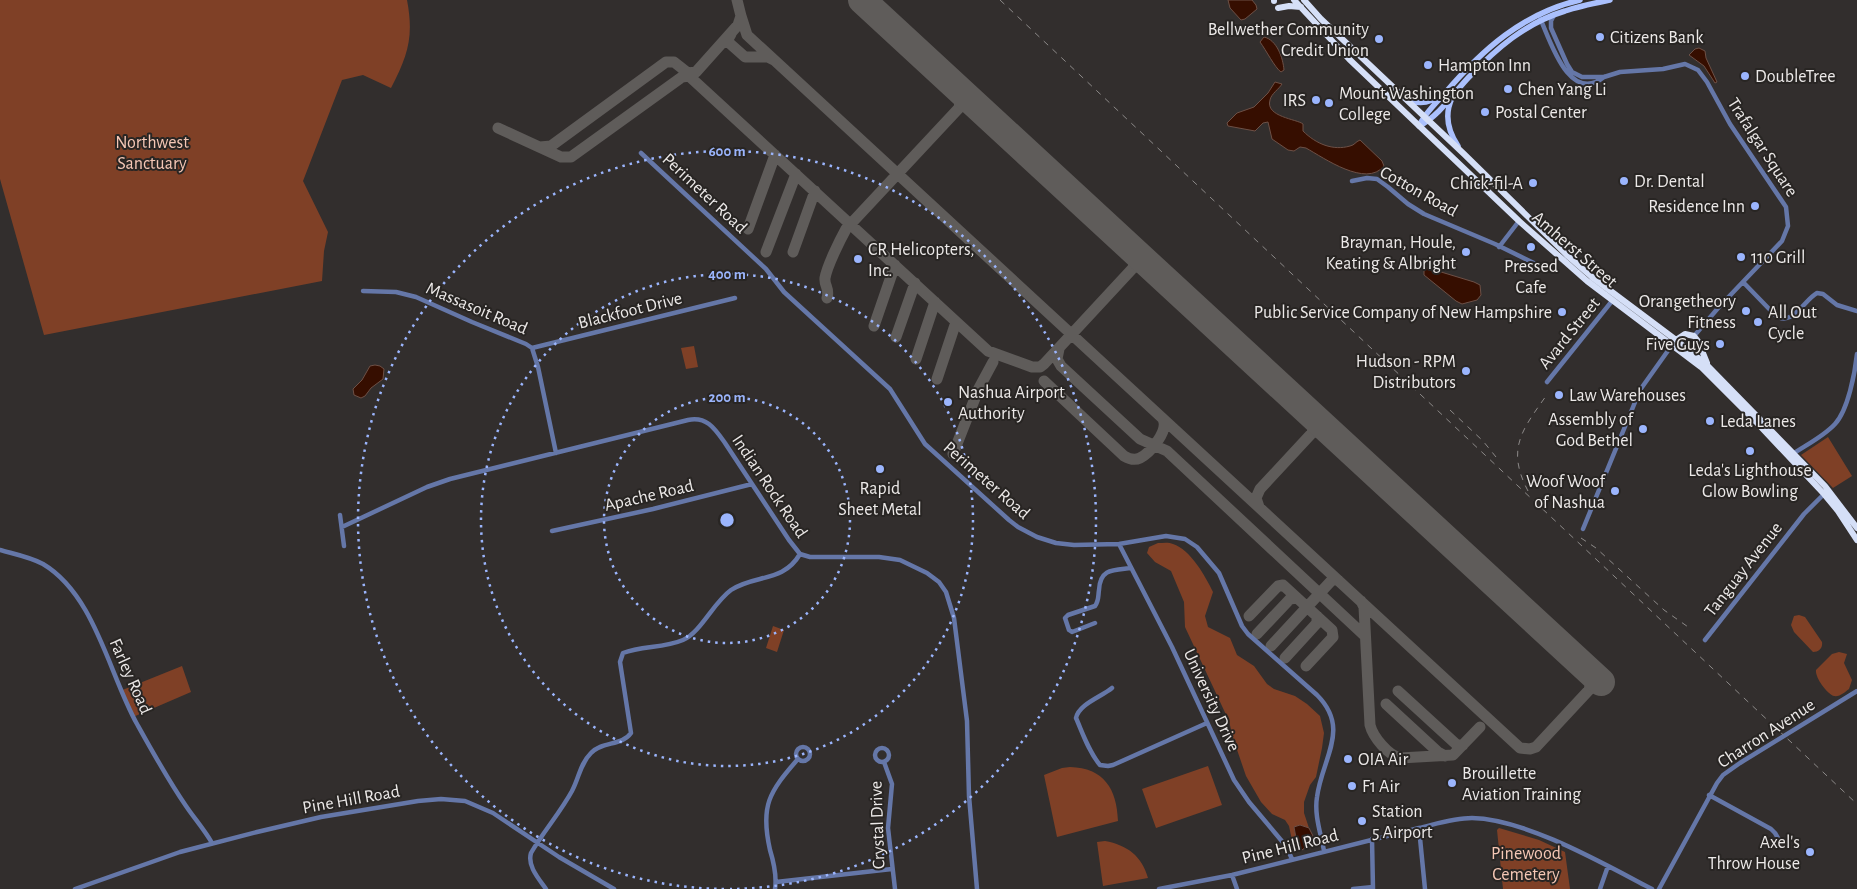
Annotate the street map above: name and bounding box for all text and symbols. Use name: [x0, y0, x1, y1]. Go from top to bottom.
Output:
place label: Bellwether Community Credit Union: [1208, 21, 1369, 60]
place label: Citizens Bank: [1610, 29, 1704, 47]
marker: Citizens Bank: [1594, 31, 1606, 43]
marker: Bellwether Community Credit Union: [1373, 33, 1385, 45]
place label: Hampton Inn: [1438, 57, 1531, 75]
marker: Hampton Inn: [1422, 59, 1434, 71]
place label: DoubleTree: [1755, 68, 1836, 86]
marker: DoubleTree: [1739, 70, 1751, 82]
place label: Chen Yang Li: [1518, 81, 1607, 99]
marker: Chen Yang Li: [1502, 83, 1514, 95]
place label: Mount Washington College: [1339, 85, 1474, 124]
place label: IRS: [1283, 92, 1306, 110]
marker: IRS: [1310, 94, 1322, 106]
street label: Trafalgar Square: [1724, 95, 1801, 200]
marker: Mount Washington College: [1323, 97, 1335, 109]
place label: Postal Center: [1495, 104, 1587, 122]
marker: Postal Center: [1479, 106, 1491, 118]
park label: Northwest Sanctuary: [115, 134, 189, 173]
text: 600 m: [708, 144, 746, 159]
street label: Perimeter Road: [659, 150, 750, 237]
street label: Cotton Road: [1377, 163, 1460, 221]
place label: Dr. Dental: [1634, 173, 1705, 191]
place label: Chick-fil-A: [1450, 175, 1524, 193]
marker: Dr. Dental: [1618, 175, 1630, 187]
marker: Chick-fil-A: [1527, 177, 1539, 189]
place label: Residence Inn: [1648, 198, 1745, 216]
marker: Residence Inn: [1749, 200, 1761, 212]
street label: Amherst Street: [1528, 208, 1620, 291]
place label: Brayman, Houle, Keating & Albright: [1325, 234, 1456, 273]
place label: CR Helicopters, Inc.: [868, 241, 974, 280]
marker: Pressed Cafe: [1525, 241, 1537, 253]
marker: Brayman, Houle, Keating & Albright: [1460, 246, 1472, 258]
place label: 110 Grill: [1751, 249, 1805, 267]
marker: 110 Grill: [1735, 251, 1747, 263]
marker: CR Helicopters, Inc.: [852, 253, 864, 265]
place label: Pressed Cafe: [1504, 258, 1558, 297]
text: 400 m: [708, 267, 746, 282]
street label: Massasoit Road: [423, 279, 530, 338]
street label: Blackfoot Drive: [576, 289, 684, 333]
place label: Orangetheory Fitness: [1639, 293, 1736, 332]
street label: Avard Street: [1536, 294, 1604, 373]
place label: Public Service Company of New Hampshire: [1254, 304, 1552, 322]
place label: All Out Cycle: [1768, 304, 1817, 343]
marker: Orangetheory Fitness: [1740, 305, 1752, 317]
marker: Public Service Company of New Hampshire: [1556, 306, 1568, 318]
marker: All Out Cycle: [1752, 316, 1764, 328]
place label: Five Guys: [1645, 336, 1710, 354]
marker: Five Guys: [1714, 338, 1726, 350]
place label: Hudson - RPM Distributors: [1356, 353, 1456, 392]
marker: Hudson - RPM Distributors: [1460, 365, 1472, 377]
place label: Nashua Airport Authority: [958, 384, 1065, 423]
place label: Law Warehouses: [1569, 387, 1686, 405]
marker: Law Warehouses: [1553, 389, 1565, 401]
text: 200 m: [708, 390, 746, 405]
marker: Nashua Airport Authority: [942, 396, 954, 408]
place label: Assembly of God Bethel: [1548, 411, 1635, 450]
place label: Leda Lanes: [1720, 413, 1796, 431]
marker: Leda Lanes: [1704, 415, 1716, 427]
marker: Assembly of God Bethel: [1637, 423, 1649, 435]
street label: Indian Rock Road: [728, 432, 810, 541]
street label: Perimeter Road: [940, 438, 1033, 523]
marker: Leda's Lighthouse Glow Bowling: [1744, 445, 1756, 457]
place label: Leda's Lighthouse Glow Bowling: [1688, 462, 1812, 501]
marker: Rapid Sheet Metal: [874, 463, 886, 475]
place label: Woof Woof of Nashua: [1526, 473, 1607, 512]
street label: Apache Road: [603, 477, 696, 515]
place label: Rapid Sheet Metal: [838, 480, 922, 519]
marker: Woof Woof of Nashua: [1609, 485, 1621, 497]
centre of rings: [718, 511, 736, 529]
street label: Tanguay Avenue: [1702, 519, 1786, 620]
street label: Farley Road: [105, 636, 155, 717]
street label: University Drive: [1180, 646, 1243, 754]
street label: Charron Avenue: [1715, 696, 1818, 772]
place label: OIA Air: [1358, 751, 1408, 769]
marker: OIA Air: [1342, 753, 1354, 765]
place label: Brouillette Aviation Training: [1462, 765, 1581, 804]
marker: Brouillette Aviation Training: [1446, 777, 1458, 789]
place label: F1 Air: [1362, 778, 1400, 796]
marker: F1 Air: [1346, 780, 1358, 792]
street label: Crystal Drive: [867, 781, 889, 869]
street label: Pine Hill Road: [301, 783, 401, 817]
place label: Station 5 Airport: [1372, 803, 1433, 842]
marker: Station 5 Airport: [1356, 815, 1368, 827]
street label: Pine Hill Road: [1240, 826, 1340, 868]
place label: Axel's Throw House: [1708, 834, 1800, 873]
park label: Pinewood Cemetery: [1491, 845, 1561, 884]
marker: Axel's Throw House: [1804, 846, 1816, 858]

